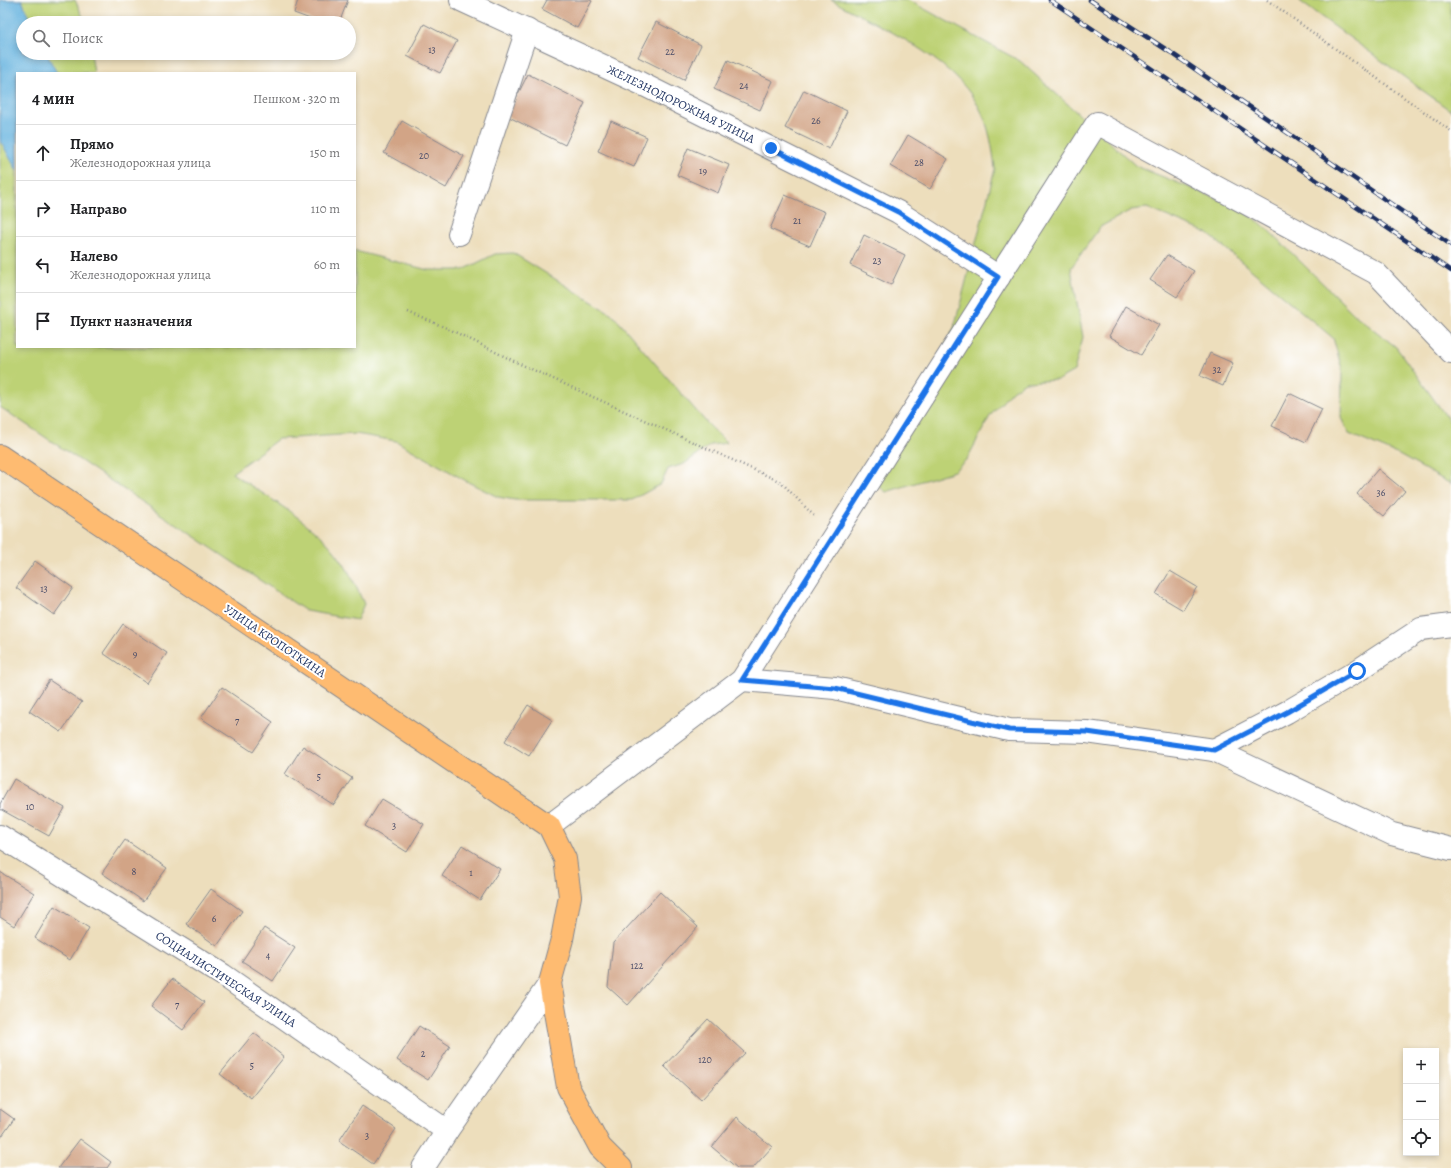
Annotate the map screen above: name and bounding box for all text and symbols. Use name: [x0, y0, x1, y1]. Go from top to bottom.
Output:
search box: [16, 16, 356, 60]
icon: search: [30, 27, 52, 49]
text: Поиск: [62, 28, 103, 48]
house number: 13: [428, 43, 436, 56]
house number: 22: [665, 45, 675, 58]
street label: ЖЕЛЕЗНОДОРОЖНАЯ УЛИЦА: [605, 61, 758, 147]
house number: 24: [739, 79, 749, 92]
text: 4 мин: [32, 87, 75, 110]
text: Пешком · 320 m: [253, 90, 340, 107]
house number: 26: [811, 114, 821, 127]
text: Прямо: [70, 134, 114, 154]
route end: [762, 139, 780, 157]
icon: ahead: [32, 142, 54, 164]
text: 150 m: [310, 144, 340, 161]
house number: 20: [419, 149, 429, 162]
text: Железнодорожная улица: [70, 154, 211, 171]
house number: 28: [914, 156, 924, 169]
house number: 19: [699, 164, 707, 177]
icon: right: [32, 198, 54, 220]
text: Направо: [70, 199, 127, 219]
text: 110 m: [311, 200, 340, 217]
house number: 21: [793, 214, 802, 227]
text: Налево: [70, 246, 118, 266]
icon: left: [32, 254, 54, 276]
house number: 23: [873, 254, 881, 267]
text: 60 m: [314, 256, 340, 273]
text: Железнодорожная улица: [70, 266, 211, 283]
icon: arrive: [32, 310, 54, 332]
text: Пункт назначения: [70, 311, 192, 331]
house number: 32: [1213, 363, 1222, 376]
house number: 36: [1377, 486, 1386, 499]
house number: 13: [40, 582, 48, 595]
street label: УЛИЦА КРОПОТКИНА: [221, 601, 330, 682]
house number: 9: [133, 647, 138, 660]
route start: [1348, 662, 1366, 680]
house number: 7: [235, 714, 240, 727]
house number: 5: [317, 770, 321, 783]
house number: 10: [26, 800, 34, 813]
house number: 3: [392, 819, 396, 832]
house number: 8: [132, 865, 137, 878]
house number: 1: [469, 866, 473, 879]
house number: 6: [212, 912, 217, 925]
street label: СОЦИАЛИСТИЧЕСКАЯ УЛИЦА: [152, 927, 300, 1031]
house number: 4: [266, 949, 271, 962]
house number: 122: [631, 959, 644, 972]
house number: 7: [175, 998, 180, 1011]
house number: 2: [421, 1047, 426, 1060]
map controls: [1403, 1048, 1439, 1156]
button: +: [1403, 1048, 1439, 1084]
house number: 120: [698, 1053, 712, 1066]
house number: 5: [250, 1059, 254, 1072]
button: −: [1403, 1084, 1439, 1120]
button: locate: [1403, 1120, 1439, 1156]
house number: 3: [365, 1129, 369, 1142]

